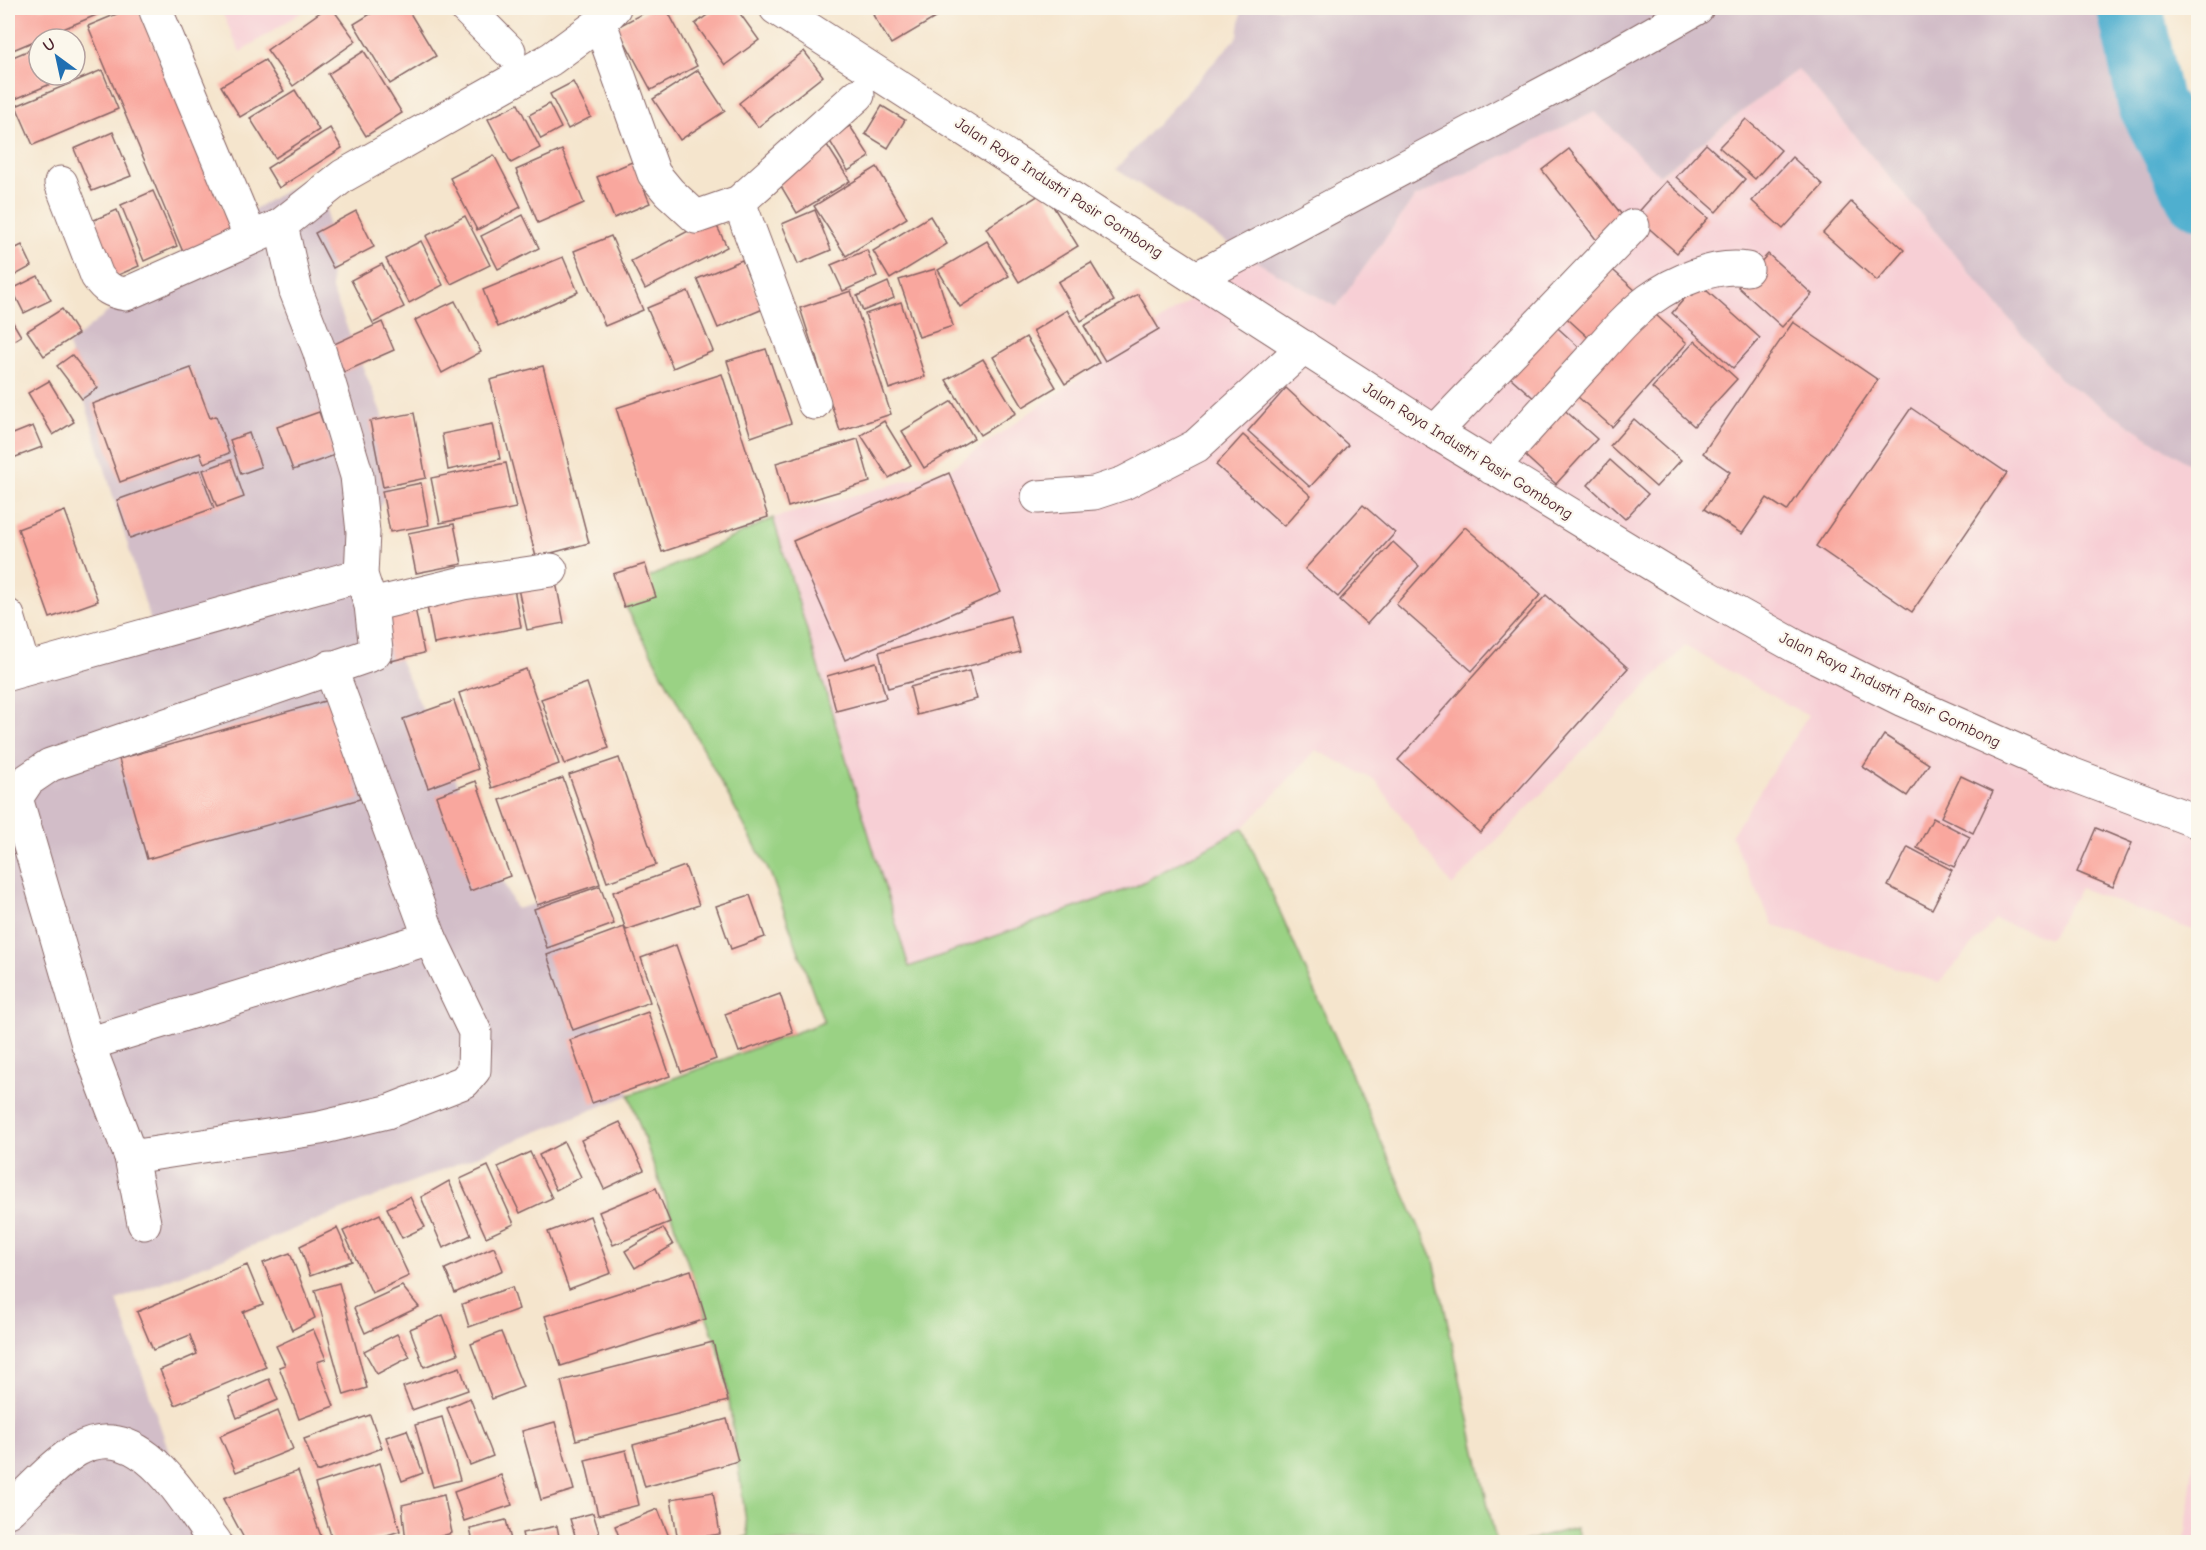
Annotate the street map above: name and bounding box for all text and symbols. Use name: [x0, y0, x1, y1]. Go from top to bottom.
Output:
north arrow: [27, 27, 87, 87]
text: U: [40, 35, 59, 56]
street label: Jalan Raya Industri Pasir Gombong: [952, 114, 1166, 262]
street label: Jalan Raya Industri Pasir Gombong: [1360, 379, 1576, 523]
street label: Jalan Raya Industri Pasir Gombong: [1776, 628, 2004, 752]

